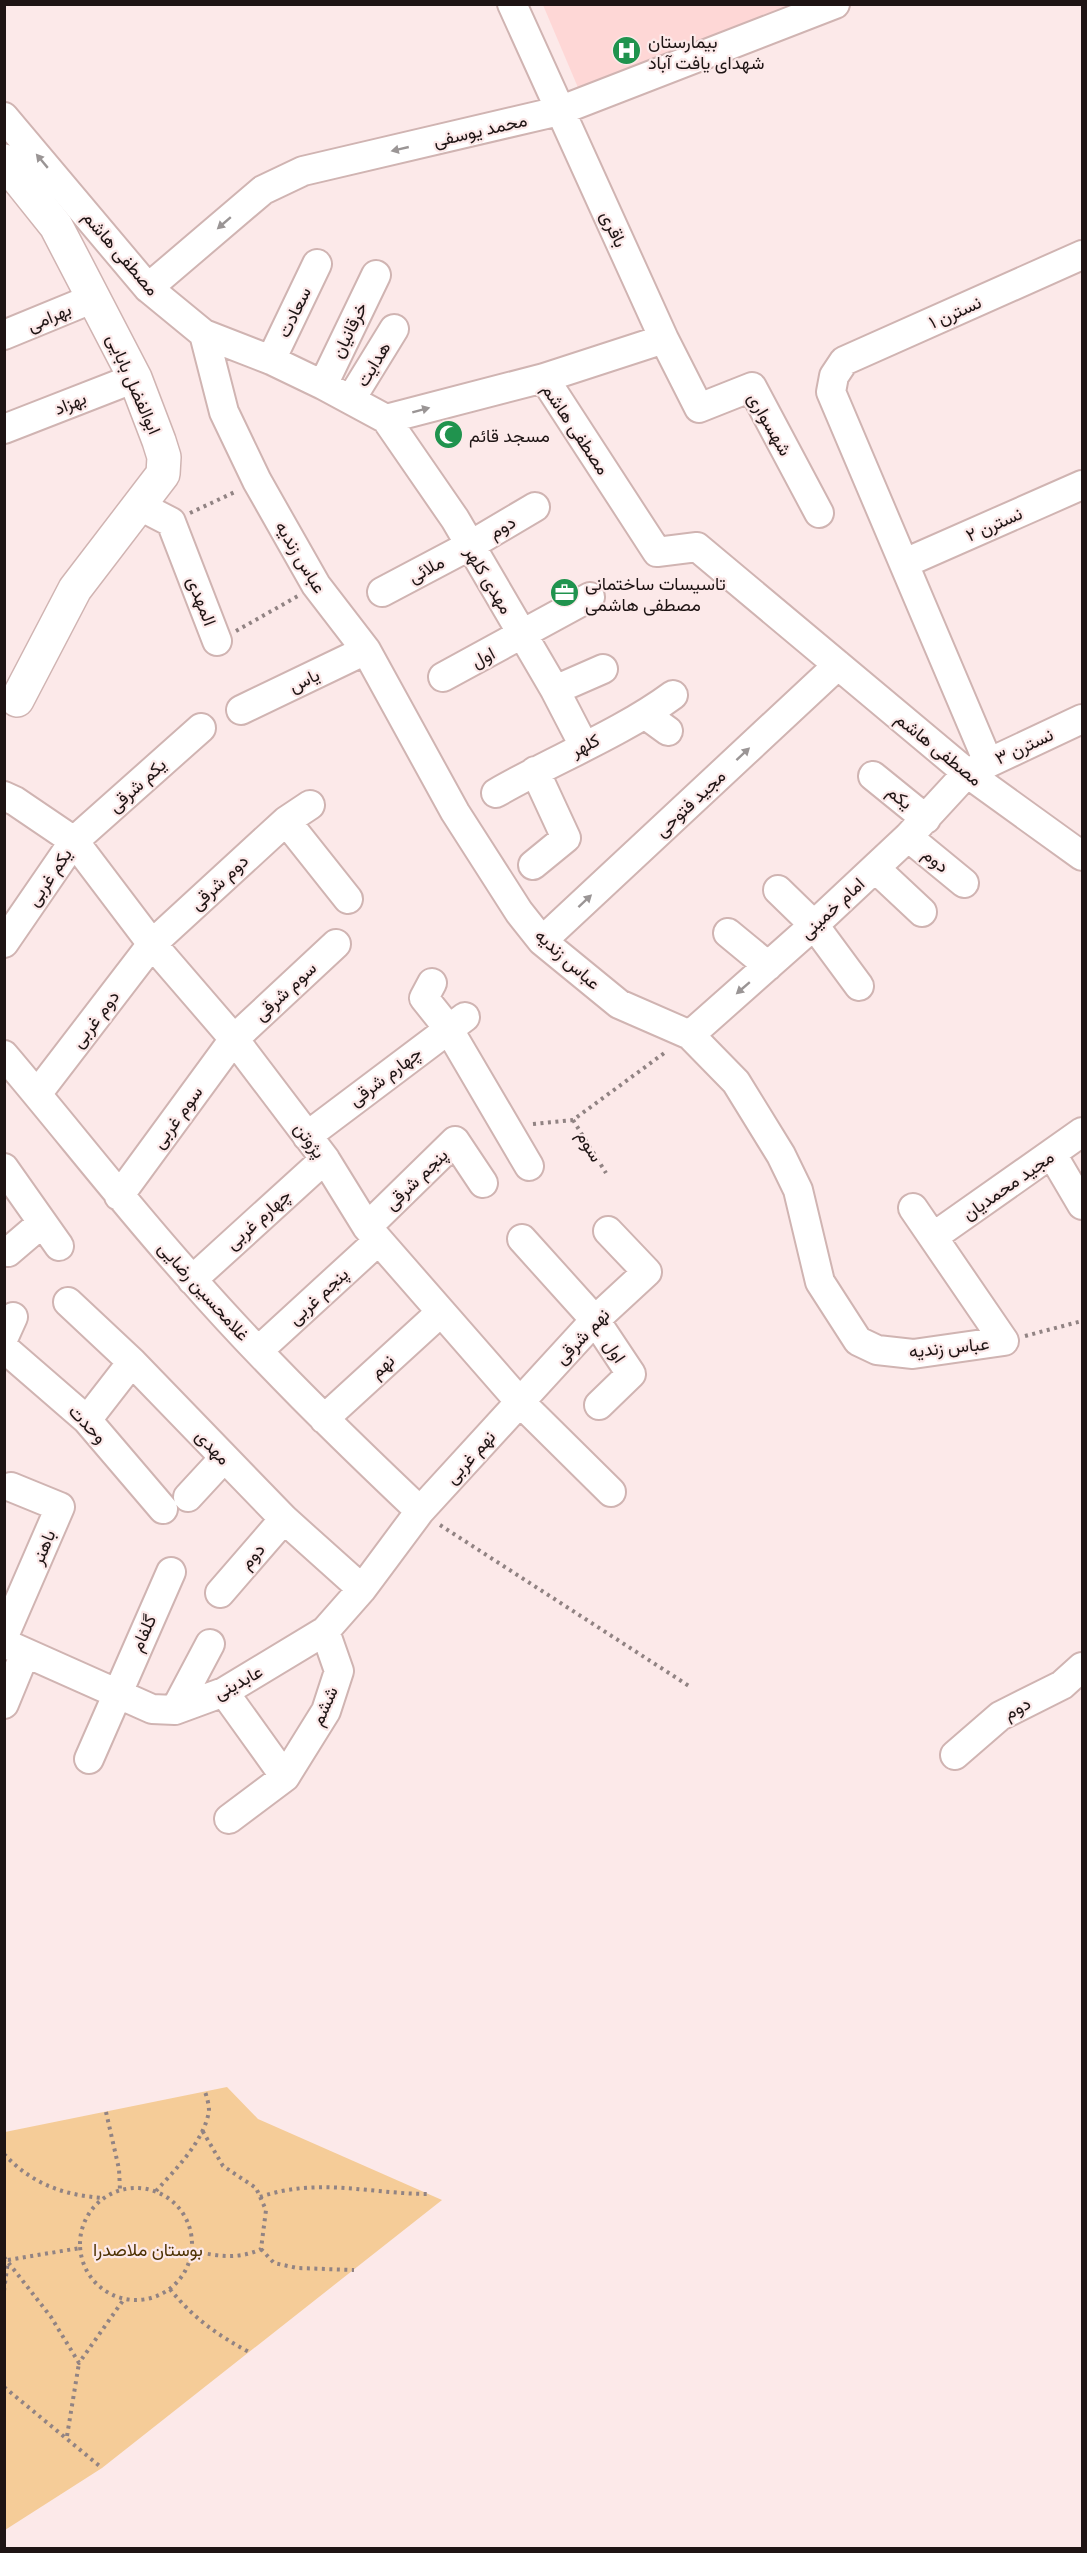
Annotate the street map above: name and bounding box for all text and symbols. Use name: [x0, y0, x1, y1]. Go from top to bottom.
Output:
place label: بیمارستان شهدای یافت آباد: [648, 31, 764, 74]
hospital icon: بیمارستان شهدای یافت آباد: [611, 35, 643, 67]
street label: محمد یوسفی: [431, 109, 529, 152]
one-way arrow: [391, 144, 409, 154]
one-way arrow: [36, 154, 49, 169]
street label: مصطفی هاشم: [77, 206, 163, 301]
street label: باقری: [596, 207, 632, 251]
one-way arrow: [217, 216, 232, 229]
street label: سعادت: [273, 283, 315, 341]
street label: نسترن ۱: [926, 291, 985, 334]
street label: بهرامی: [24, 298, 75, 337]
street label: خرقانیان: [327, 299, 372, 362]
street label: ابوالفضل بابایی: [102, 331, 165, 438]
street label: هدایت: [351, 338, 395, 390]
street label: مصطفی هاشم: [536, 380, 614, 480]
street label: بهزاد: [51, 387, 90, 420]
street label: شهسواری: [743, 389, 796, 460]
one-way arrow: [412, 405, 431, 415]
mosque icon: مسجد قائم: [432, 419, 464, 451]
place label: مسجد قائم: [469, 425, 550, 448]
street label: نسترن ۲: [963, 502, 1026, 547]
street label: دوم: [485, 511, 520, 545]
street label: عباس زندیه: [270, 517, 331, 597]
street label: مهدی کلهر: [459, 542, 517, 618]
street label: ملائی: [404, 551, 448, 588]
street label: المهدی: [182, 573, 221, 629]
place label: تاسیسات ساختمانی مصطفی هاشمی: [585, 573, 726, 616]
office icon: تاسیسات ساختمانی مصطفی هاشمی: [548, 577, 580, 609]
street label: اول: [468, 642, 499, 673]
street label: یاس: [285, 664, 323, 697]
street label: مصطفی هاشم: [890, 708, 986, 792]
street label: نسترن ۳: [992, 723, 1057, 769]
street label: کلهر: [566, 729, 603, 762]
one-way arrow: [736, 747, 750, 761]
street label: یکم شرقی: [104, 754, 172, 818]
street label: مجید فتوحی: [650, 765, 730, 842]
street label: یکم: [882, 781, 917, 815]
street label: دوم: [918, 843, 953, 878]
street label: یکم غربی: [22, 844, 78, 911]
street label: دوم شرقی: [186, 850, 254, 916]
street label: امام خمینی: [796, 873, 870, 944]
one-way arrow: [577, 895, 592, 908]
street label: عباس زندیه: [530, 924, 605, 994]
street label: سوم شرقی: [250, 957, 322, 1026]
one-way arrow: [736, 981, 751, 994]
street label: دوم غربی: [67, 986, 125, 1053]
street label: چهارم شرقی: [345, 1042, 427, 1112]
street label: سوم غربی: [147, 1082, 208, 1153]
street label: پژوتن: [288, 1118, 330, 1163]
street label: سوم: [571, 1126, 607, 1167]
street label: پنجم شرقی: [380, 1144, 453, 1216]
street label: مجید محمدیان: [958, 1146, 1058, 1224]
street label: چهارم غربی: [221, 1184, 296, 1255]
street label: غلامحسین رضایی: [153, 1237, 254, 1346]
street label: پنجم غربی: [284, 1263, 354, 1330]
street label: نهم شرقی: [550, 1304, 615, 1370]
street label: عباس زندیه: [908, 1332, 990, 1363]
street label: اول: [599, 1335, 630, 1367]
street label: نهم: [366, 1350, 400, 1384]
street label: وحدت: [64, 1400, 111, 1448]
street label: مهدی: [191, 1425, 235, 1470]
street label: نهم غربی: [441, 1426, 501, 1489]
street label: باهنر: [26, 1527, 61, 1569]
street label: دوم: [235, 1539, 270, 1575]
street label: گلفام: [126, 1611, 162, 1655]
street label: عابدینی: [210, 1660, 267, 1704]
street label: ششم: [306, 1683, 344, 1730]
street label: دوم: [1000, 1692, 1035, 1725]
park label: بوستان ملاصدرا: [93, 2239, 203, 2261]

